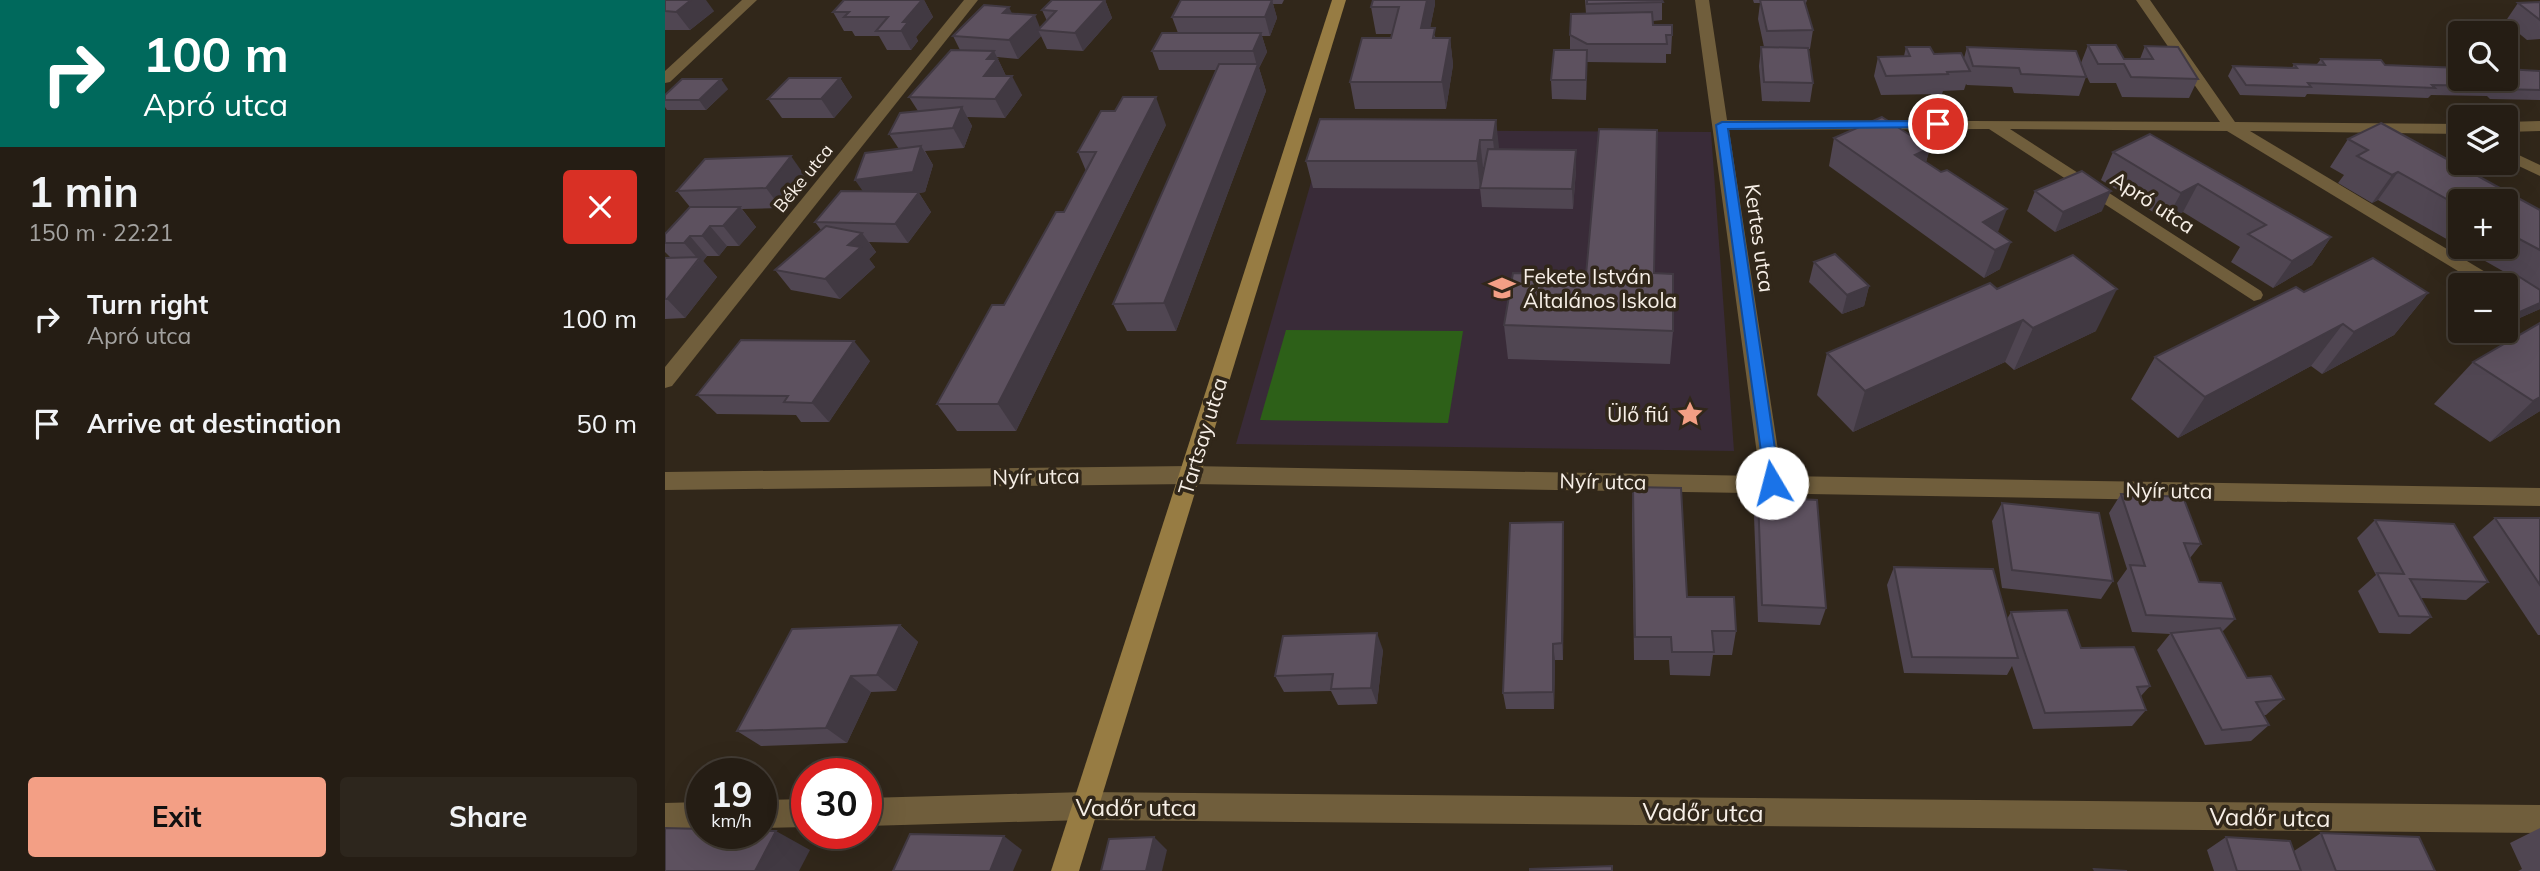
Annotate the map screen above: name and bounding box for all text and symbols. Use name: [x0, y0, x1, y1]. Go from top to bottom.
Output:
map controls: [2448, 21, 2518, 343]
button: search: [2448, 21, 2518, 91]
text: 100 m: [143, 23, 289, 84]
icon: right: [28, 28, 119, 119]
text: Apró utca: [143, 84, 288, 124]
pin: [1908, 94, 1968, 154]
icon: arrive: [1919, 105, 1957, 143]
button: layers: [2448, 105, 2518, 175]
street label: Béke utca: [768, 139, 838, 217]
text: 1 min: [28, 165, 139, 218]
street label: Apró utca: [2106, 165, 2200, 239]
button: close: [563, 170, 637, 244]
street label: Kertes utca: [1740, 182, 1780, 294]
button: +: [2448, 189, 2518, 259]
text: 150 m · 22:21: [28, 218, 173, 247]
place label: Fekete István Általános Iskola: [1523, 263, 1677, 313]
school or university icon: Fekete István Általános Iskola: [1487, 273, 1517, 303]
button: −: [2448, 273, 2518, 343]
text: Turn right: [87, 288, 208, 321]
icon: right: [28, 300, 66, 338]
text: 100 m: [561, 302, 637, 335]
text: Apró utca: [87, 321, 191, 350]
street label: Tartsay utca: [1172, 374, 1232, 498]
place icon: Ülő fiú: [1675, 399, 1705, 429]
place label: Ülő fiú: [1607, 401, 1669, 427]
icon: arrive: [28, 405, 66, 443]
text: Arrive at destination: [87, 407, 342, 440]
text: 50 m: [576, 407, 637, 440]
position arrow: [1735, 446, 1809, 520]
street label: Nyír utca: [992, 462, 1080, 490]
street label: Nyír utca: [1559, 467, 1647, 495]
street label: Nyír utca: [2125, 476, 2213, 504]
speed limit sign: 30: [791, 758, 882, 849]
text: 19: [710, 772, 753, 816]
button: Exit: [28, 777, 326, 857]
button: Share: [340, 777, 637, 857]
street label: Vadőr utca: [1075, 792, 1197, 822]
street label: Vadőr utca: [1642, 796, 1764, 828]
street label: Vadőr utca: [2209, 801, 2331, 833]
text: km/h: [711, 809, 752, 832]

